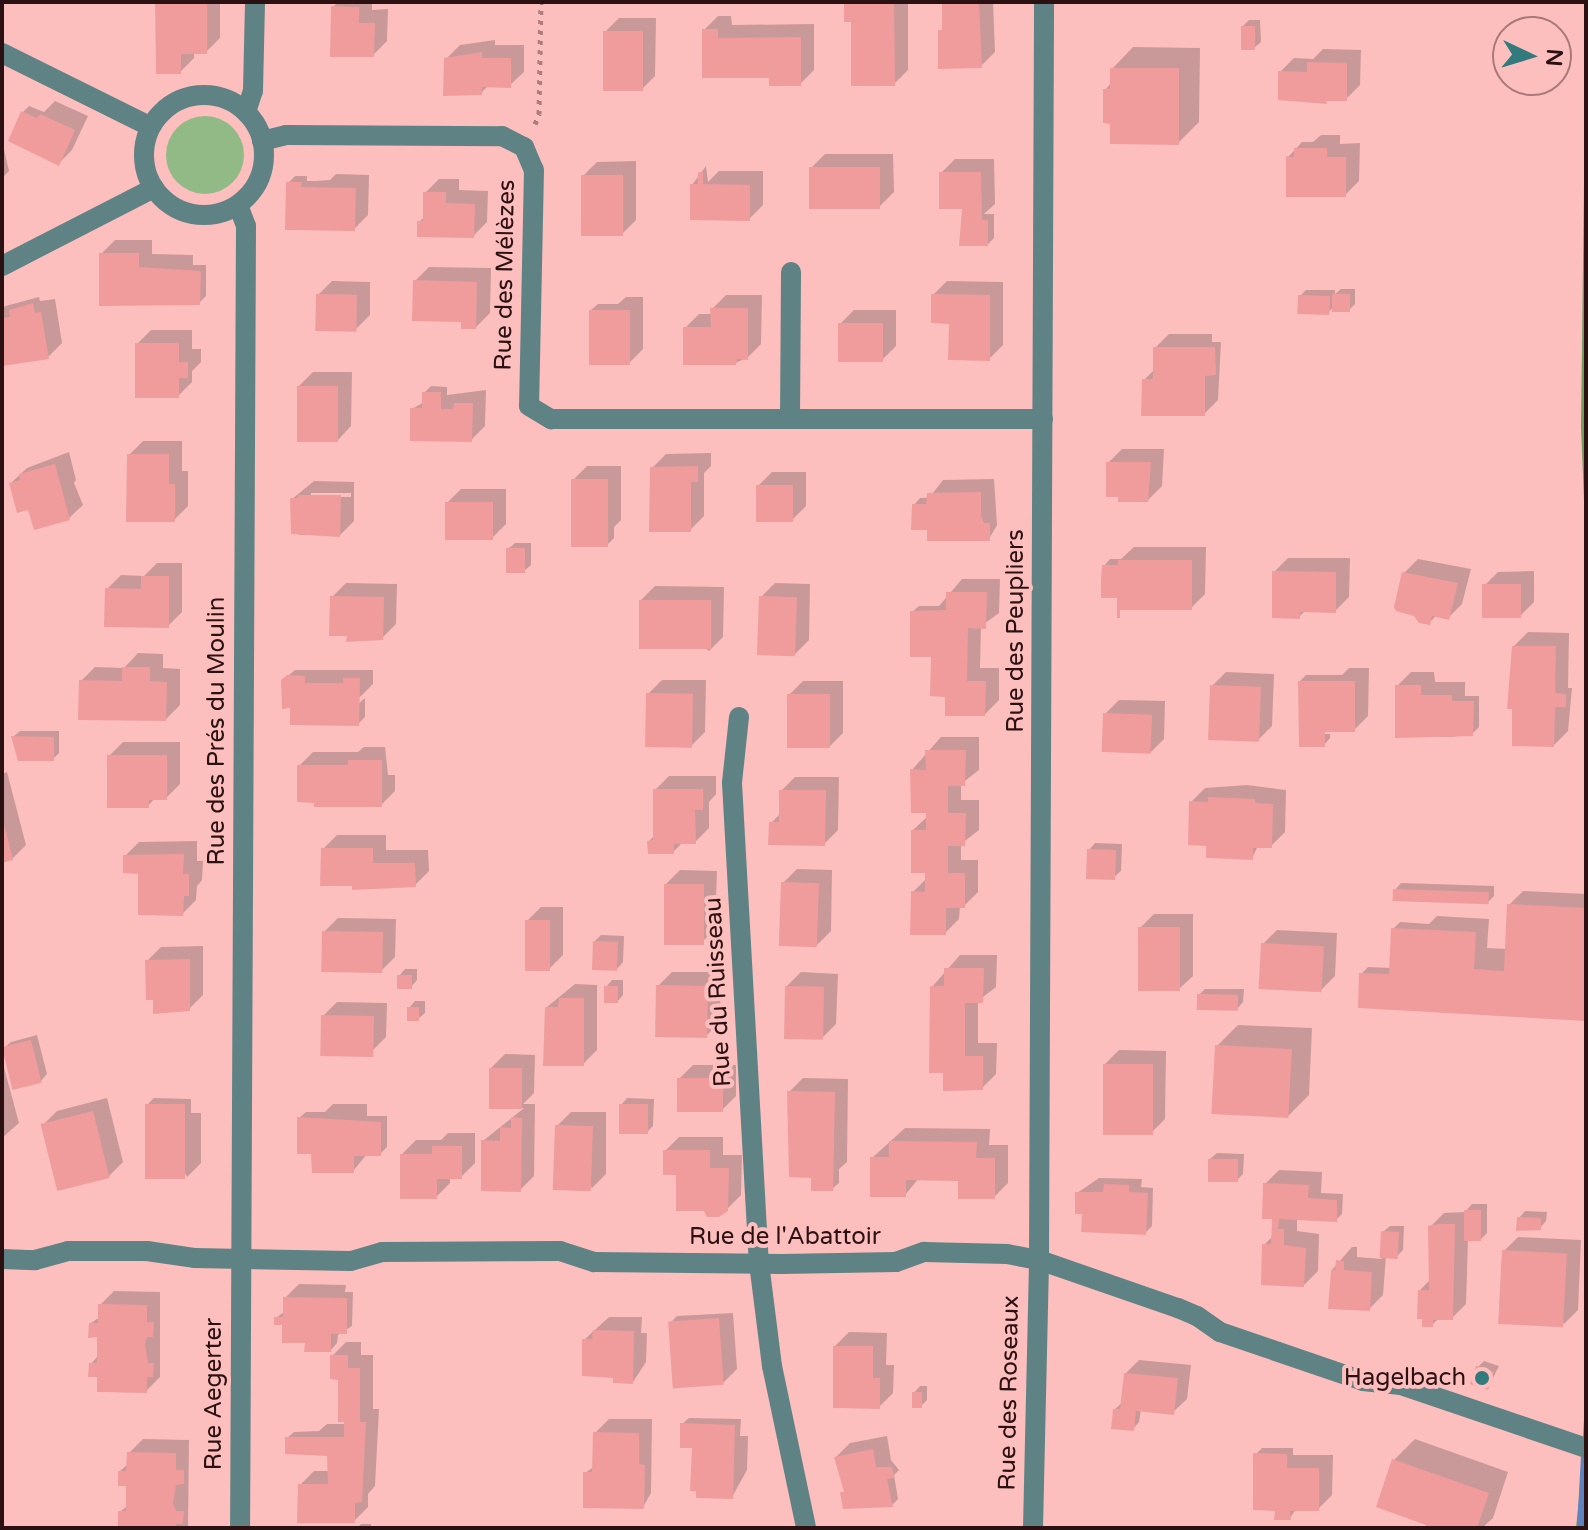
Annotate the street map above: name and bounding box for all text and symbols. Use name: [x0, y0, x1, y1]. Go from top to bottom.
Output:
north arrow: [1492, 16, 1572, 96]
text: N: [1540, 48, 1568, 67]
street label: Rue des Mélèzes: [489, 179, 521, 371]
street label: Rue des Peupliers: [1002, 529, 1030, 733]
street label: Rue des Prés du Moulin: [203, 597, 231, 865]
street label: Rue du Ruisseau: [699, 896, 737, 1088]
street label: Rue de l'Abattoir: [689, 1223, 881, 1251]
street label: Rue des Roseaux: [993, 1295, 1025, 1491]
street label: Rue Aegerter: [200, 1318, 228, 1470]
place label: Hagelbach: [1344, 1364, 1466, 1392]
marker: Hagelbach: [1473, 1369, 1491, 1387]

